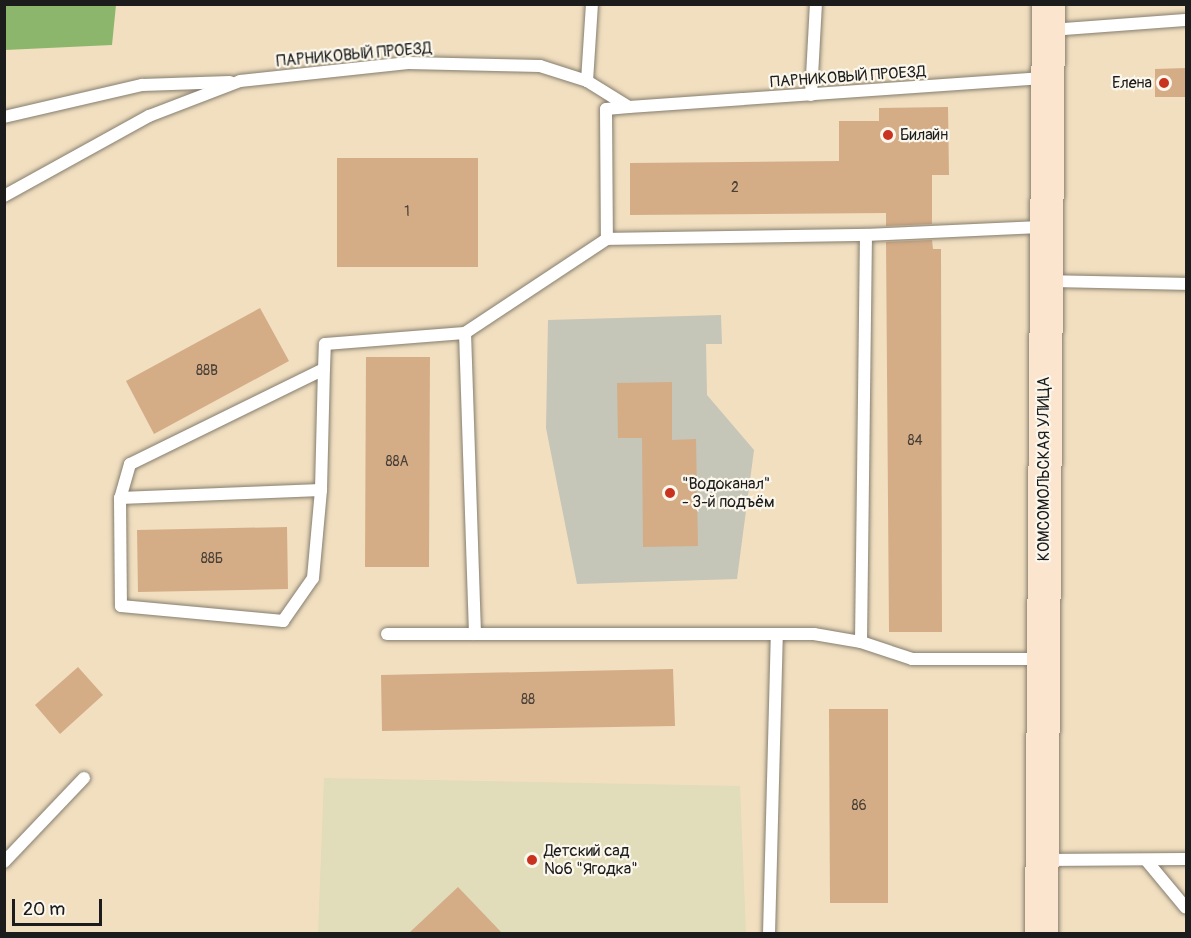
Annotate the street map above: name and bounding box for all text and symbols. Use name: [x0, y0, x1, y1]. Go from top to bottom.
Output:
street label: ПАРНИКОВЫЙ ПРОЕЗД: [276, 39, 432, 71]
street label: ПАРНИКОВЫЙ ПРОЕЗД: [770, 62, 926, 92]
place label: Елена: [1112, 73, 1152, 93]
marker: Елена: [1157, 76, 1171, 90]
place label: Билайн: [900, 125, 948, 145]
marker: Билайн: [881, 128, 895, 142]
house number: 2: [731, 180, 739, 196]
house number: 1: [404, 204, 410, 220]
house number: 88В: [196, 363, 218, 379]
street label: КОМСОМОЛЬСКАЯ УЛИЦА: [1034, 377, 1054, 561]
house number: 84: [907, 433, 923, 449]
house number: 88А: [385, 454, 409, 470]
place label: "Водоканал" - 3-й подъём: [682, 474, 775, 512]
marker: "Водоканал" - 3-й подъём: [663, 486, 677, 500]
house number: 88Б: [201, 551, 223, 567]
house number: 88: [521, 692, 535, 708]
house number: 86: [851, 798, 867, 814]
place label: Детский сад №6 "Ягодка": [544, 841, 638, 879]
marker: Детский сад №6 "Ягодка": [525, 853, 539, 867]
scale bar: [15, 887, 105, 925]
text: 20 m: [23, 898, 65, 921]

